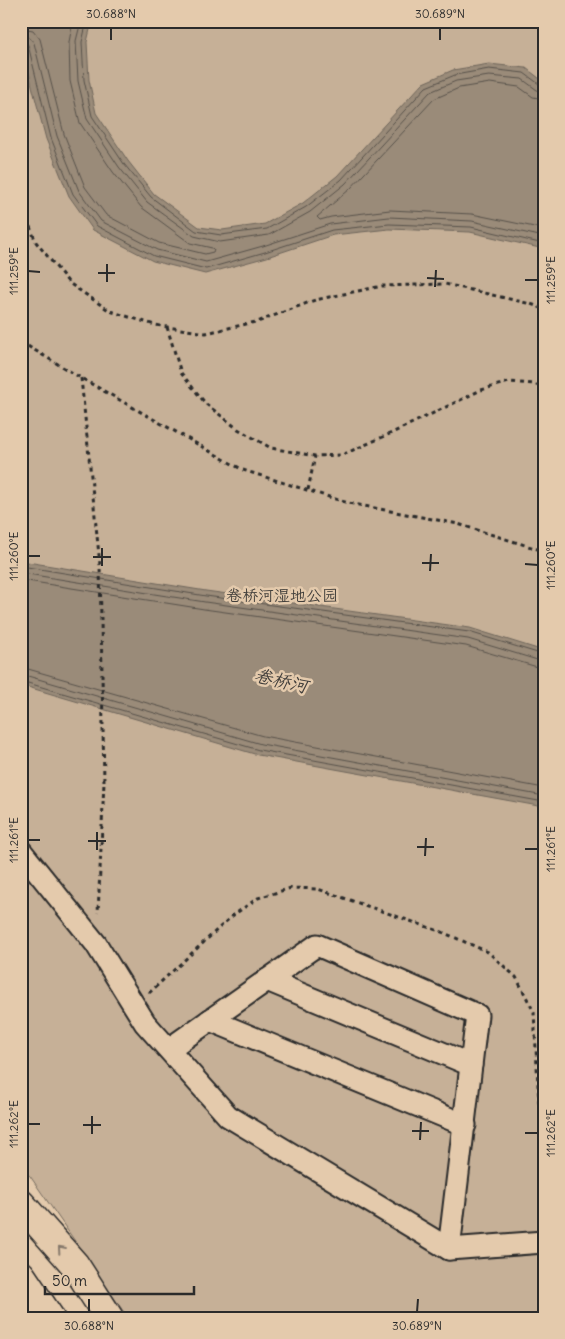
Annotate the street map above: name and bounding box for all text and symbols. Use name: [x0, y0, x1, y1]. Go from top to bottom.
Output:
text: 30.688°N: [86, 6, 136, 21]
text: 30.689°N: [415, 6, 465, 21]
text: 111.259°E: [6, 247, 21, 295]
text: 111.259°E: [543, 256, 558, 304]
text: 111.260°E: [6, 531, 21, 581]
text: 111.260°E: [543, 540, 558, 590]
park label: 卷桥河湿地公园: [226, 585, 338, 605]
water label: 卷桥河: [252, 663, 313, 698]
text: 111.261°E: [6, 817, 21, 863]
text: 111.261°E: [543, 826, 558, 872]
text: 111.262°E: [6, 1100, 21, 1148]
text: 111.262°E: [543, 1109, 558, 1157]
one-way arrow: [58, 1246, 67, 1255]
scale bar: [45, 1264, 194, 1296]
text: 50 m: [52, 1271, 87, 1290]
text: 30.688°N: [64, 1318, 114, 1333]
text: 30.689°N: [392, 1318, 442, 1333]

